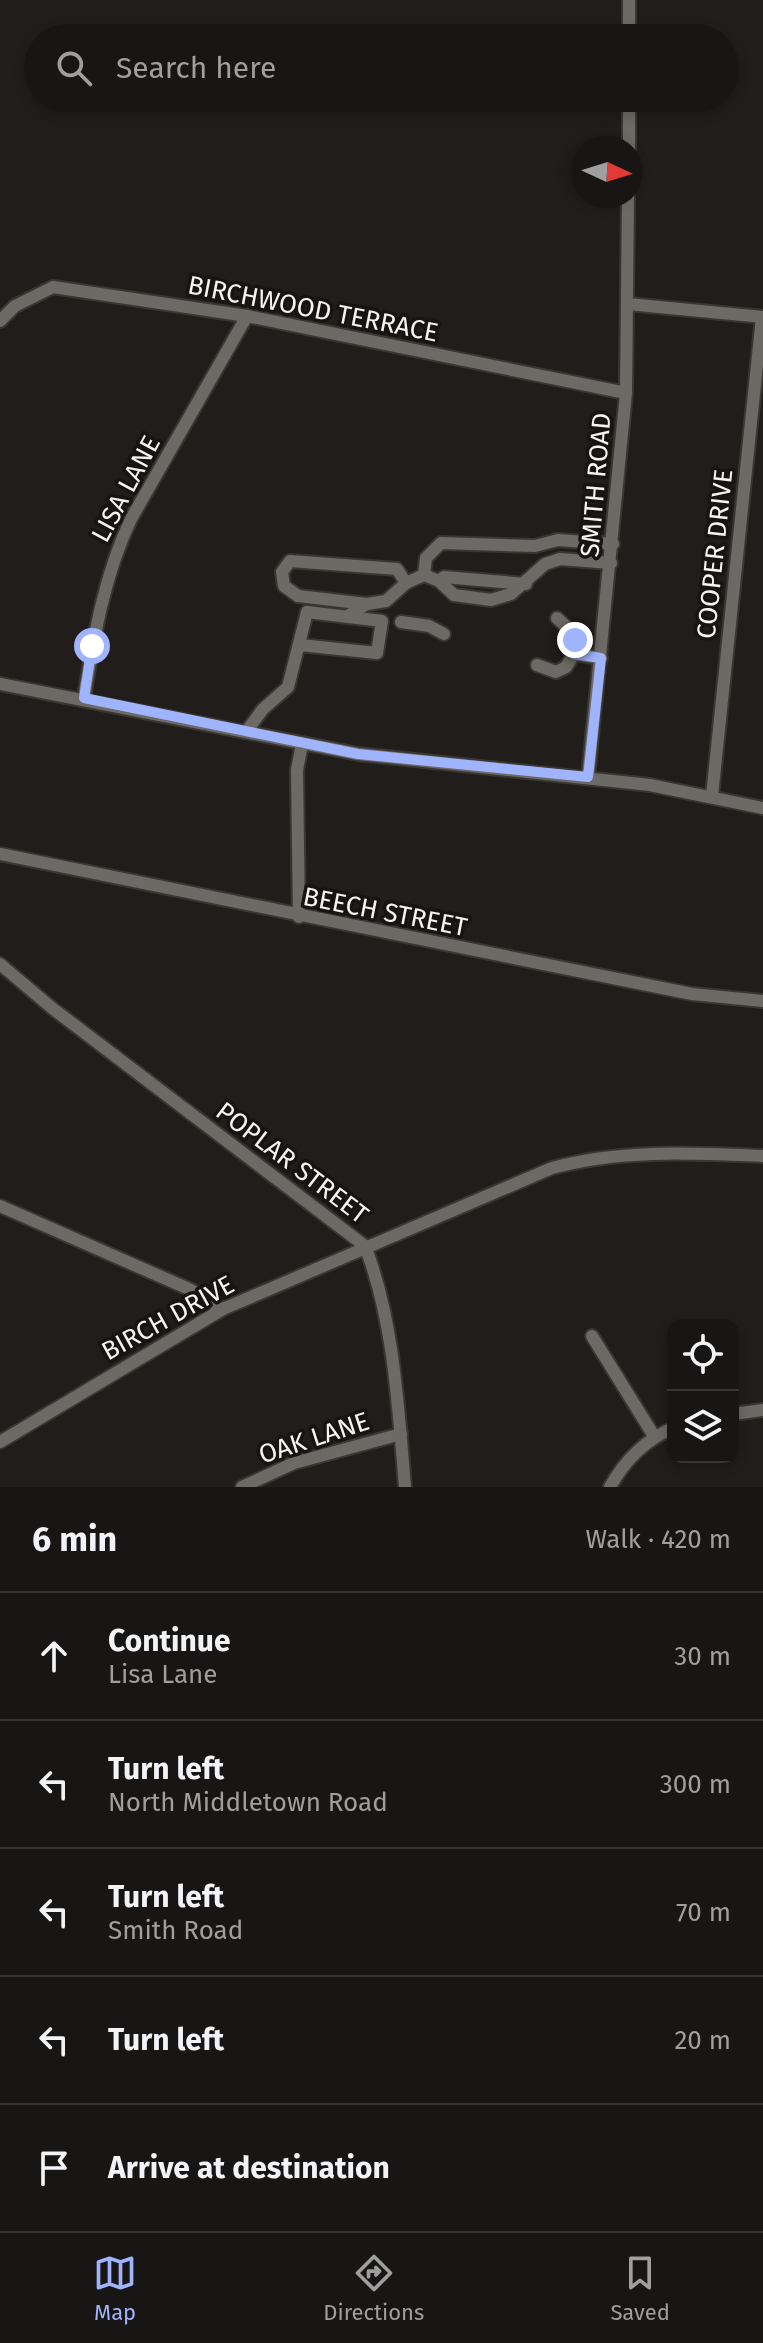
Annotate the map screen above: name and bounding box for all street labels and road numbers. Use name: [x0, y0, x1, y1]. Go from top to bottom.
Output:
street label: BIRCHWOOD TERRACE: [185, 270, 441, 348]
street label: SMITH ROAD: [574, 412, 618, 558]
street label: LISA LANE: [85, 431, 167, 547]
street label: COOPER DRIVE: [691, 468, 739, 640]
street label: BEECH STREET: [300, 881, 470, 943]
street label: POPLAR STREET: [210, 1096, 375, 1231]
street label: BIRCH DRIVE: [96, 1269, 240, 1367]
street label: OAK LANE: [255, 1406, 373, 1470]

